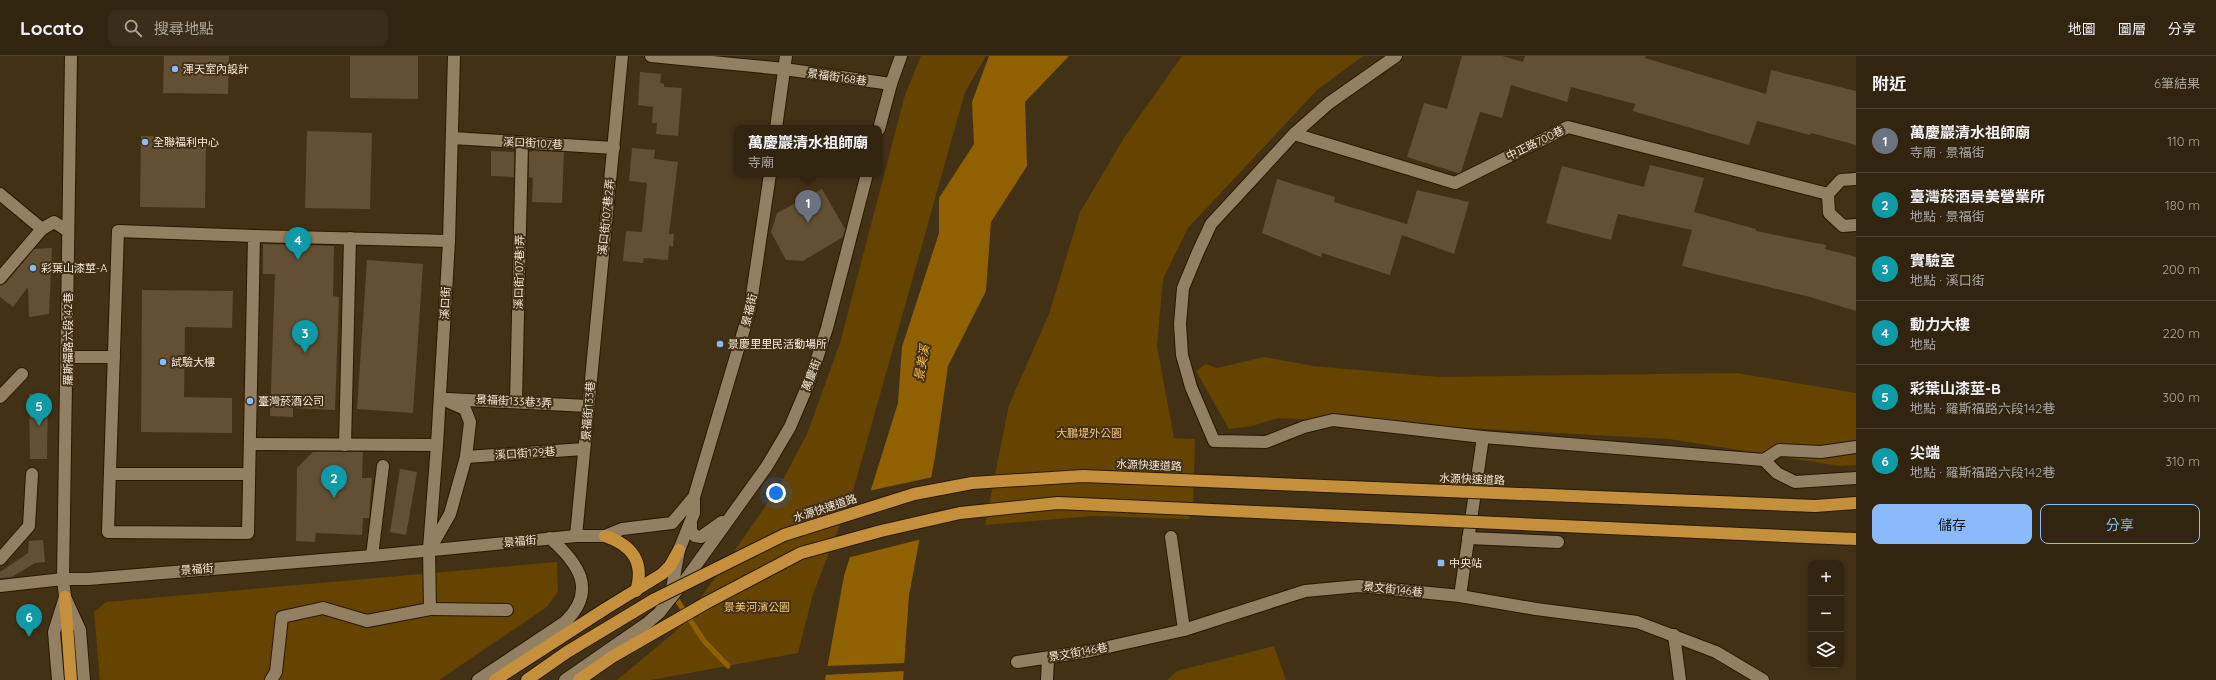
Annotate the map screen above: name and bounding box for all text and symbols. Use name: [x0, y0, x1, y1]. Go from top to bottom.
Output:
search box: [108, 10, 388, 46]
text: Locato: [20, 16, 84, 40]
icon: search: [122, 17, 144, 39]
text: 搜尋地點: [154, 19, 214, 38]
text: 地圖: [2068, 20, 2096, 38]
text: 圖層: [2118, 20, 2146, 38]
text: 分享: [2168, 20, 2196, 38]
place label: 渾天室內設計: [183, 62, 249, 76]
marker: 渾天室內設計: [170, 64, 180, 74]
street label: 景福街168巷: [806, 66, 868, 88]
text: 附近: [1872, 73, 1906, 94]
text: 6筆結果: [2154, 75, 2200, 91]
street label: 中正路700巷: [1504, 123, 1566, 163]
text: 萬慶巖清水祖師廟: [1910, 123, 2030, 142]
popup: [734, 125, 882, 177]
text: 萬慶巖清水祖師廟: [748, 133, 868, 152]
text: 1: [1882, 133, 1888, 149]
text: 110 m: [2167, 133, 2200, 149]
street label: 溪口街107巷: [503, 134, 563, 152]
place label: 全聯福利中心: [153, 135, 219, 149]
marker: 全聯福利中心: [140, 137, 150, 147]
text: 寺廟 · 景福街: [1910, 144, 1985, 160]
text: 寺廟: [748, 154, 774, 170]
street label: 溪口街107巷2弄: [595, 178, 617, 256]
text: 臺灣菸酒景美營業所: [1910, 187, 2045, 206]
pin: 1: [795, 190, 821, 223]
text: 2: [1881, 197, 1889, 213]
text: 180 m: [2165, 197, 2200, 213]
text: 地點 · 景福街: [1910, 208, 1985, 224]
pin: 4: [285, 227, 311, 260]
street label: 溪口街107巷1弄: [511, 235, 527, 309]
text: 實驗室: [1910, 251, 1955, 270]
place label: 彩葉山漆莖-A: [41, 261, 107, 275]
text: 3: [1882, 261, 1888, 277]
text: 200 m: [2162, 261, 2200, 277]
marker: 彩葉山漆莖-A: [28, 263, 38, 273]
text: 地點 · 溪口街: [1910, 272, 1985, 288]
street label: 溪口街: [437, 286, 453, 320]
street label: 景福街: [738, 292, 760, 328]
street label: 羅斯福路六段142巷: [61, 293, 75, 385]
text: 動力大樓: [1910, 315, 1970, 334]
pin: 3: [292, 320, 318, 353]
text: 4: [1881, 325, 1889, 341]
text: 220 m: [2162, 325, 2200, 341]
text: 地點: [1910, 336, 1936, 352]
place label: 景慶里里民活動場所: [728, 337, 827, 351]
marker: 景慶里里民活動場所: [715, 339, 725, 349]
water label: 景美溪: [911, 342, 932, 382]
place label: 試驗大樓: [171, 355, 215, 369]
marker: 試驗大樓: [158, 357, 168, 367]
street label: 萬慶街: [799, 357, 823, 393]
text: 彩葉山漆莖-B: [1910, 379, 2001, 398]
street label: 景福街133巷: [578, 381, 598, 441]
text: 5: [1881, 389, 1889, 405]
text: 300 m: [2162, 389, 2200, 405]
street label: 景福街133巷3弄: [475, 392, 553, 410]
pin: 5: [26, 393, 52, 426]
place label: 臺灣菸酒公司: [258, 394, 324, 408]
marker: 臺灣菸酒公司: [245, 396, 255, 406]
text: 地點 · 羅斯福路六段142巷: [1910, 400, 2055, 416]
park label: 大鵬堤外公園: [1056, 426, 1122, 440]
text: 尖端: [1910, 443, 1940, 462]
street label: 溪口街129巷: [494, 444, 556, 462]
text: 6: [1881, 453, 1889, 469]
text: 310 m: [2165, 453, 2200, 469]
street label: 水源快速道路: [1116, 457, 1182, 473]
text: 地點 · 羅斯福路六段142巷: [1910, 464, 2055, 480]
pin: 2: [321, 465, 347, 498]
street label: 水源快速道路: [1439, 471, 1505, 487]
your location: [766, 483, 786, 503]
street label: 水源快速道路: [791, 491, 859, 525]
button: 儲存: [1872, 504, 2032, 544]
button: 分享: [2040, 504, 2200, 544]
street label: 景福街: [503, 533, 537, 549]
place label: 中央站: [1449, 556, 1482, 570]
marker: 中央站: [1436, 558, 1446, 568]
map controls: [1808, 560, 1844, 668]
button: +: [1808, 560, 1844, 596]
street label: 景福街: [180, 561, 214, 577]
street label: 景文街146巷: [1363, 579, 1423, 599]
button: −: [1808, 596, 1844, 632]
park label: 景美河濱公園: [724, 600, 790, 614]
pin: 6: [16, 604, 42, 637]
button: layers: [1808, 632, 1844, 668]
street label: 景文街146巷: [1047, 640, 1109, 664]

